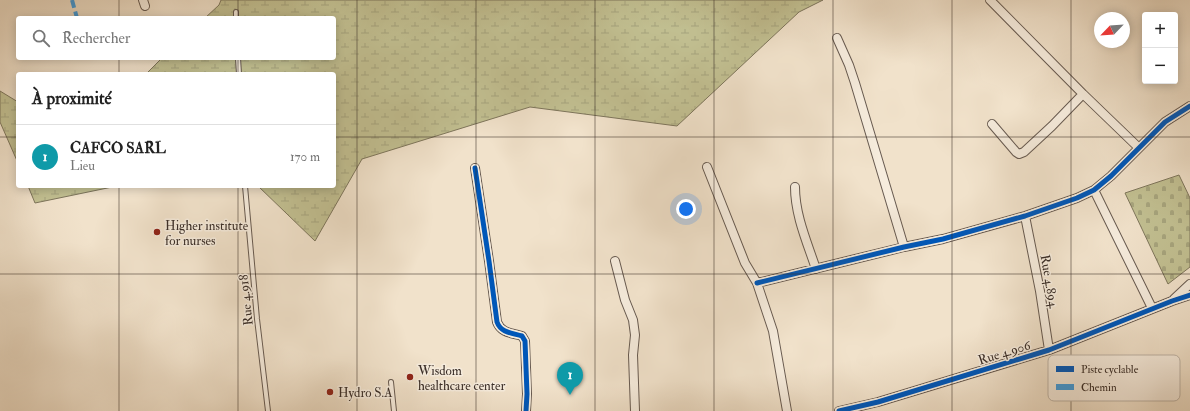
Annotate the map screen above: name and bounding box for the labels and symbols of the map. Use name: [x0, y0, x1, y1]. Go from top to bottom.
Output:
north arrow: [1094, 12, 1130, 48]
your location: [676, 199, 696, 219]
place label: Higher institute for nurses: [165, 218, 249, 249]
marker: Higher institute for nurses: [152, 227, 162, 237]
street label: Rue 4.894: [1036, 253, 1062, 310]
street label: Rue 4.918: [235, 274, 257, 326]
street label: Rue 4.906: [976, 337, 1034, 368]
legend: [1048, 355, 1180, 401]
pin: 1: [557, 362, 583, 395]
place label: Wisdom healthcare center: [417, 363, 505, 394]
text: Piste cyclable: [1081, 363, 1139, 377]
marker: Wisdom healthcare center: [405, 372, 415, 382]
text: Chemin: [1081, 381, 1117, 394]
place label: Hydro S.A: [338, 385, 393, 402]
marker: Hydro S.A: [325, 387, 335, 397]

